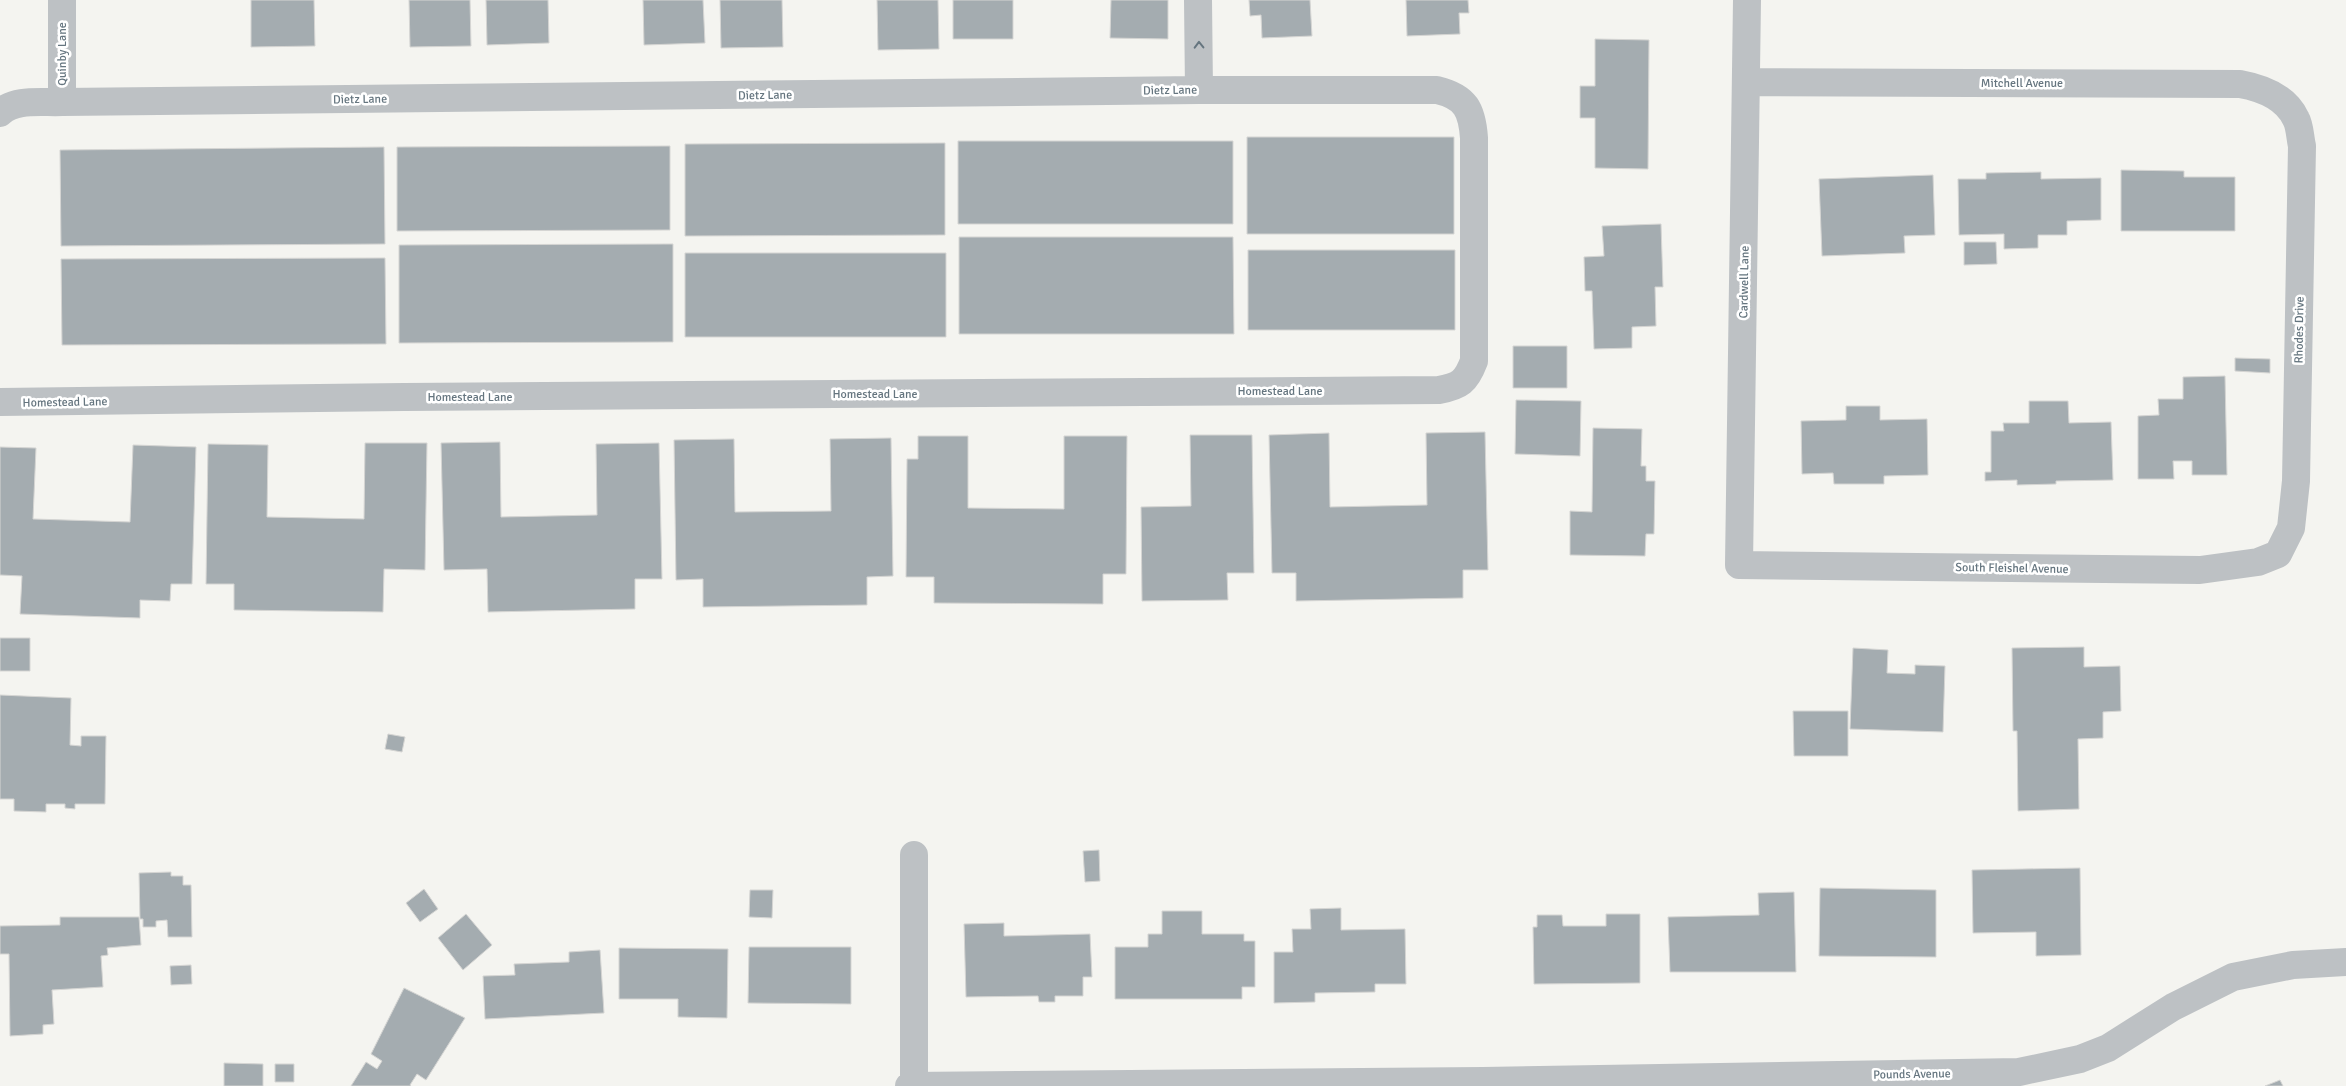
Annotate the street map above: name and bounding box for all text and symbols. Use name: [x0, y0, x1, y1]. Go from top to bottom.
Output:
street label: Quinby Lane: [55, 22, 70, 86]
one-way arrow: [1194, 41, 1204, 48]
street label: Mitchell Avenue: [1981, 76, 2063, 91]
street label: Dietz Lane: [1143, 83, 1197, 98]
street label: Dietz Lane: [738, 88, 792, 103]
street label: Dietz Lane: [333, 92, 387, 107]
street label: Cardwell Lane: [1736, 246, 1753, 319]
street label: Rhodes Drive: [2291, 296, 2308, 364]
street label: Homestead Lane: [1237, 384, 1323, 399]
street label: Homestead Lane: [832, 387, 918, 402]
street label: Homestead Lane: [427, 390, 513, 405]
street label: Homestead Lane: [22, 394, 108, 411]
street label: South Fleishel Avenue: [1955, 560, 2069, 577]
street label: Pounds Avenue: [1873, 1066, 1951, 1083]

